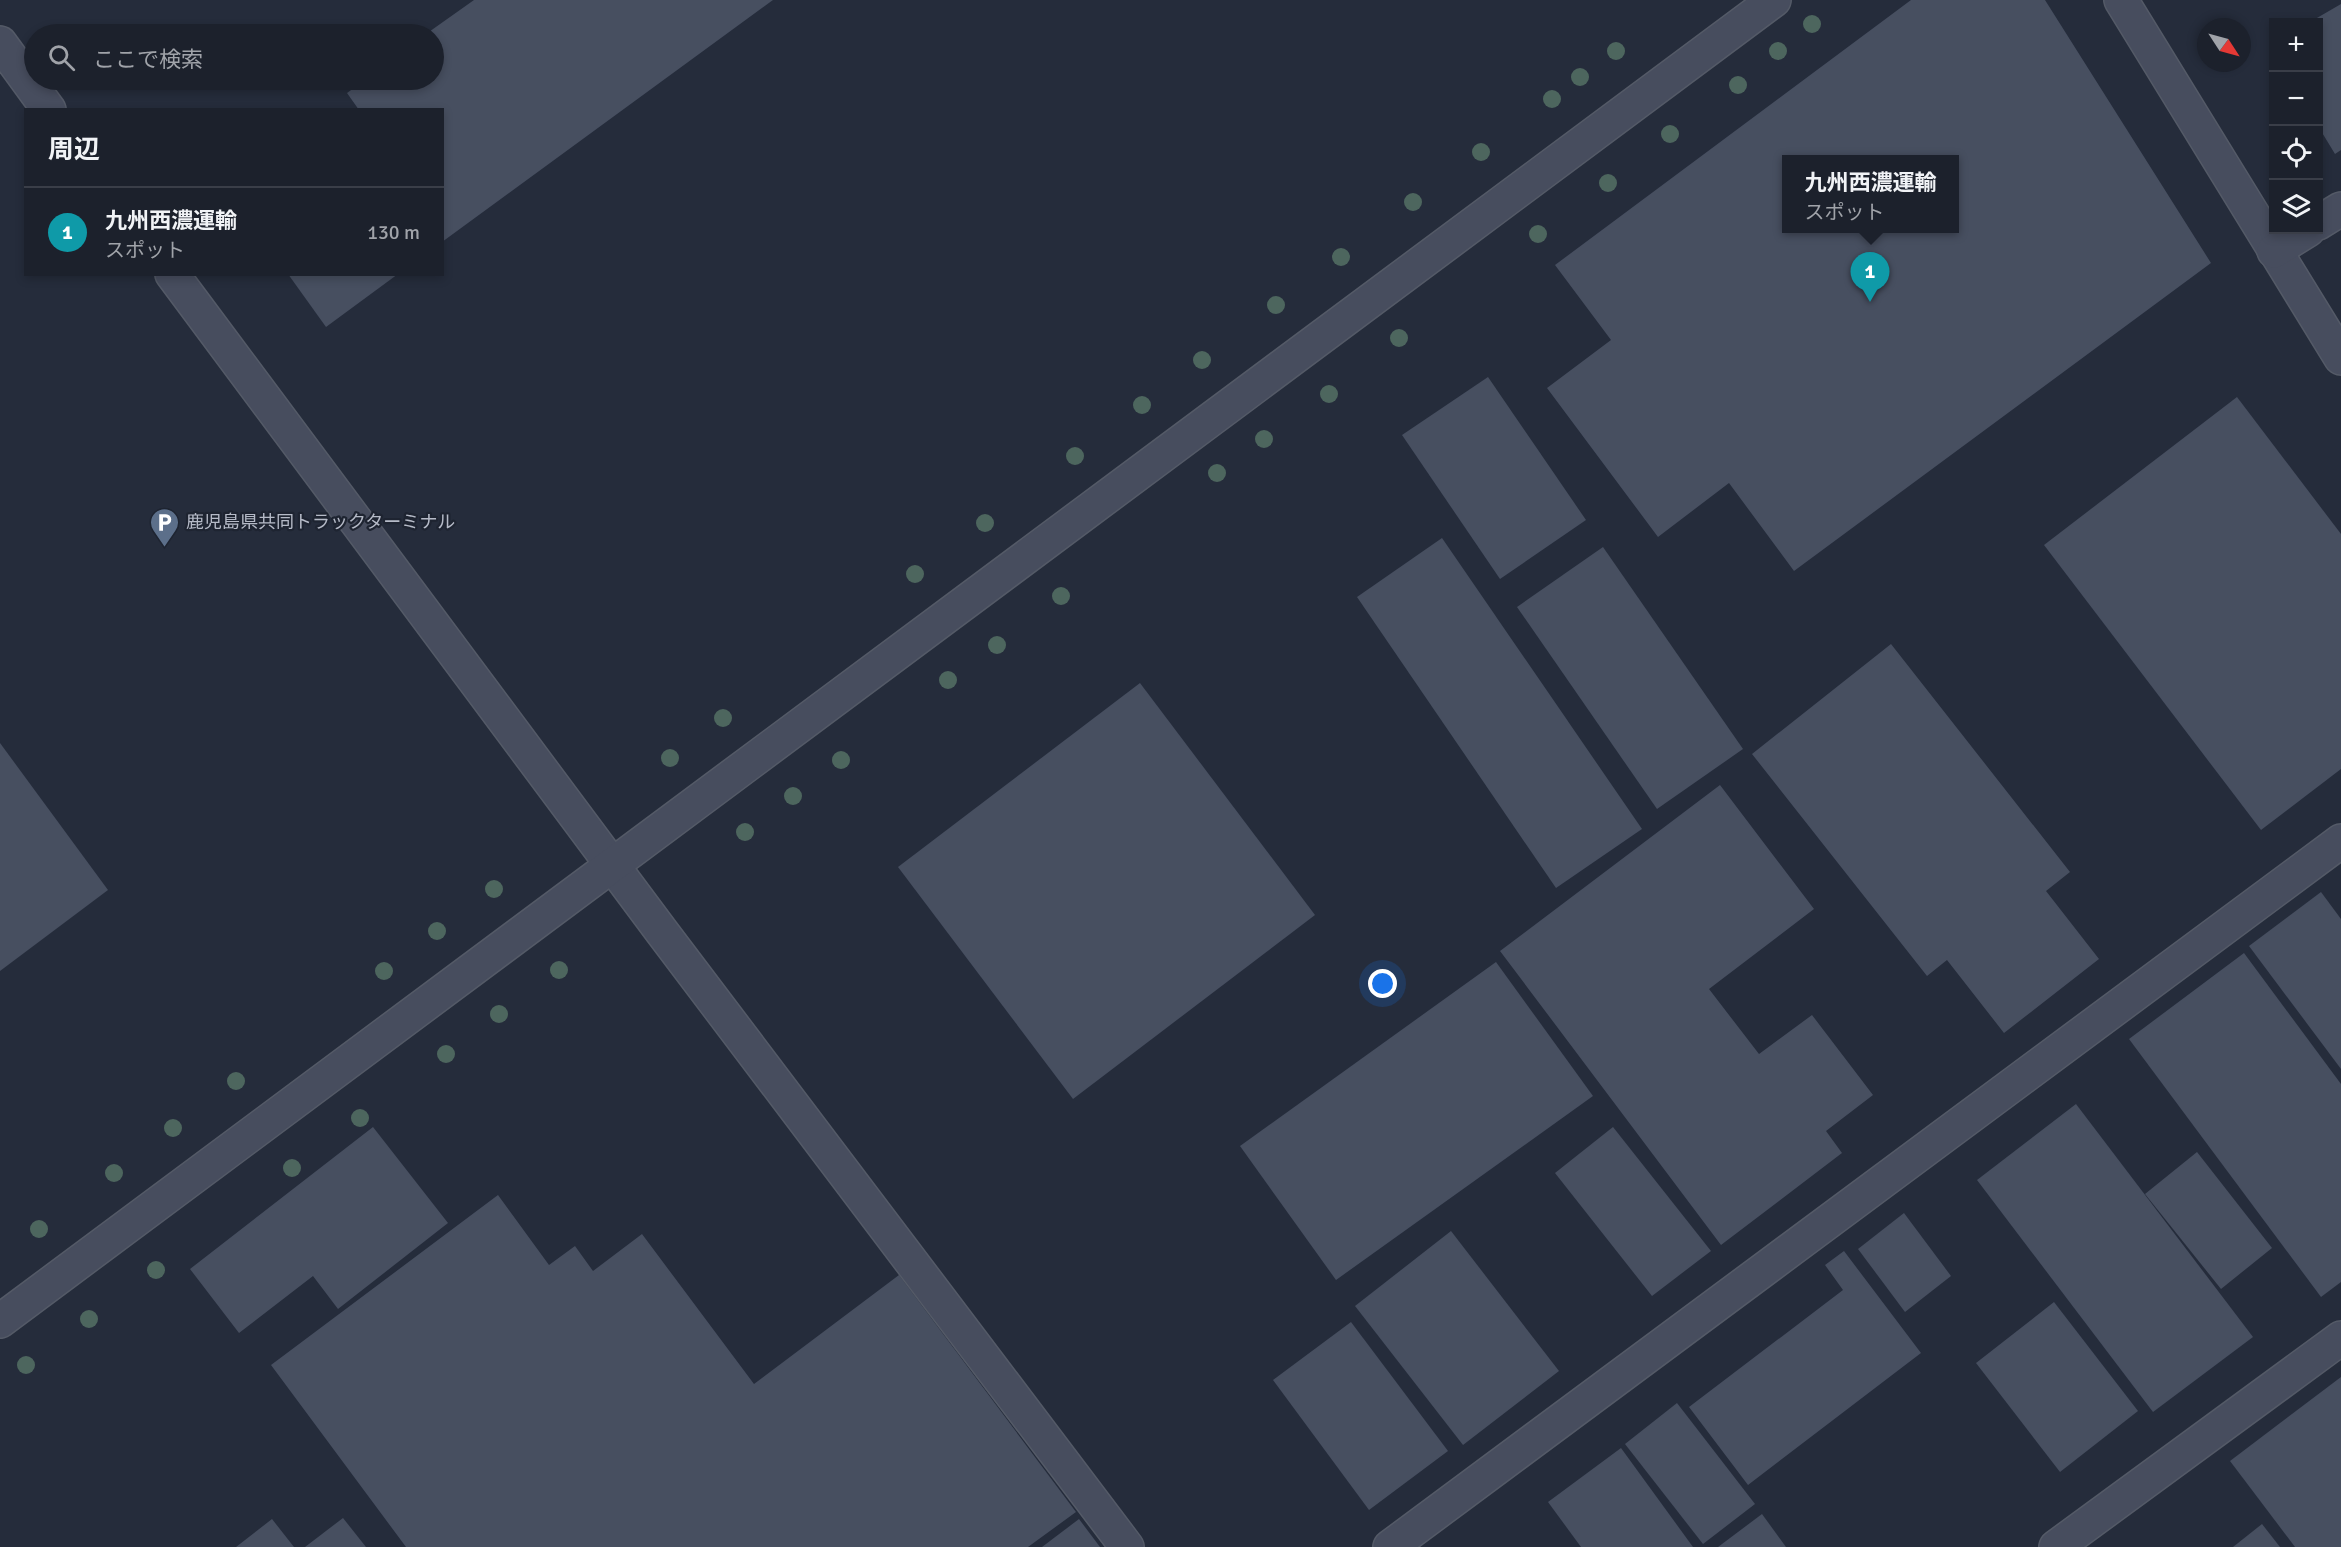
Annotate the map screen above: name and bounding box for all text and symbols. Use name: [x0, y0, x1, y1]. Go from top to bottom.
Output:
north arrow: [2197, 18, 2251, 72]
map controls: [2269, 18, 2323, 234]
button: +: [2269, 18, 2323, 72]
search box: [24, 24, 444, 90]
icon: search: [45, 41, 78, 74]
text: ここで検索: [93, 46, 203, 73]
button: −: [2269, 72, 2323, 126]
button: locate: [2269, 126, 2323, 180]
text: 周辺: [48, 134, 100, 166]
popup: [1782, 155, 1959, 233]
text: 九州西濃運輸: [1804, 169, 1937, 196]
button: layers: [2269, 180, 2323, 234]
text: スポット: [1804, 200, 1884, 225]
text: 九州西濃運輸: [105, 207, 237, 234]
text: 1: [62, 220, 73, 245]
text: 130 m: [367, 220, 420, 245]
text: スポット: [105, 238, 185, 263]
pin: 1: [1850, 252, 1890, 302]
parking icon: 鹿児島県共同トラックターミナル: [149, 506, 181, 548]
place label: 鹿児島県共同トラックターミナル: [186, 511, 455, 533]
your location: [1368, 969, 1397, 998]

